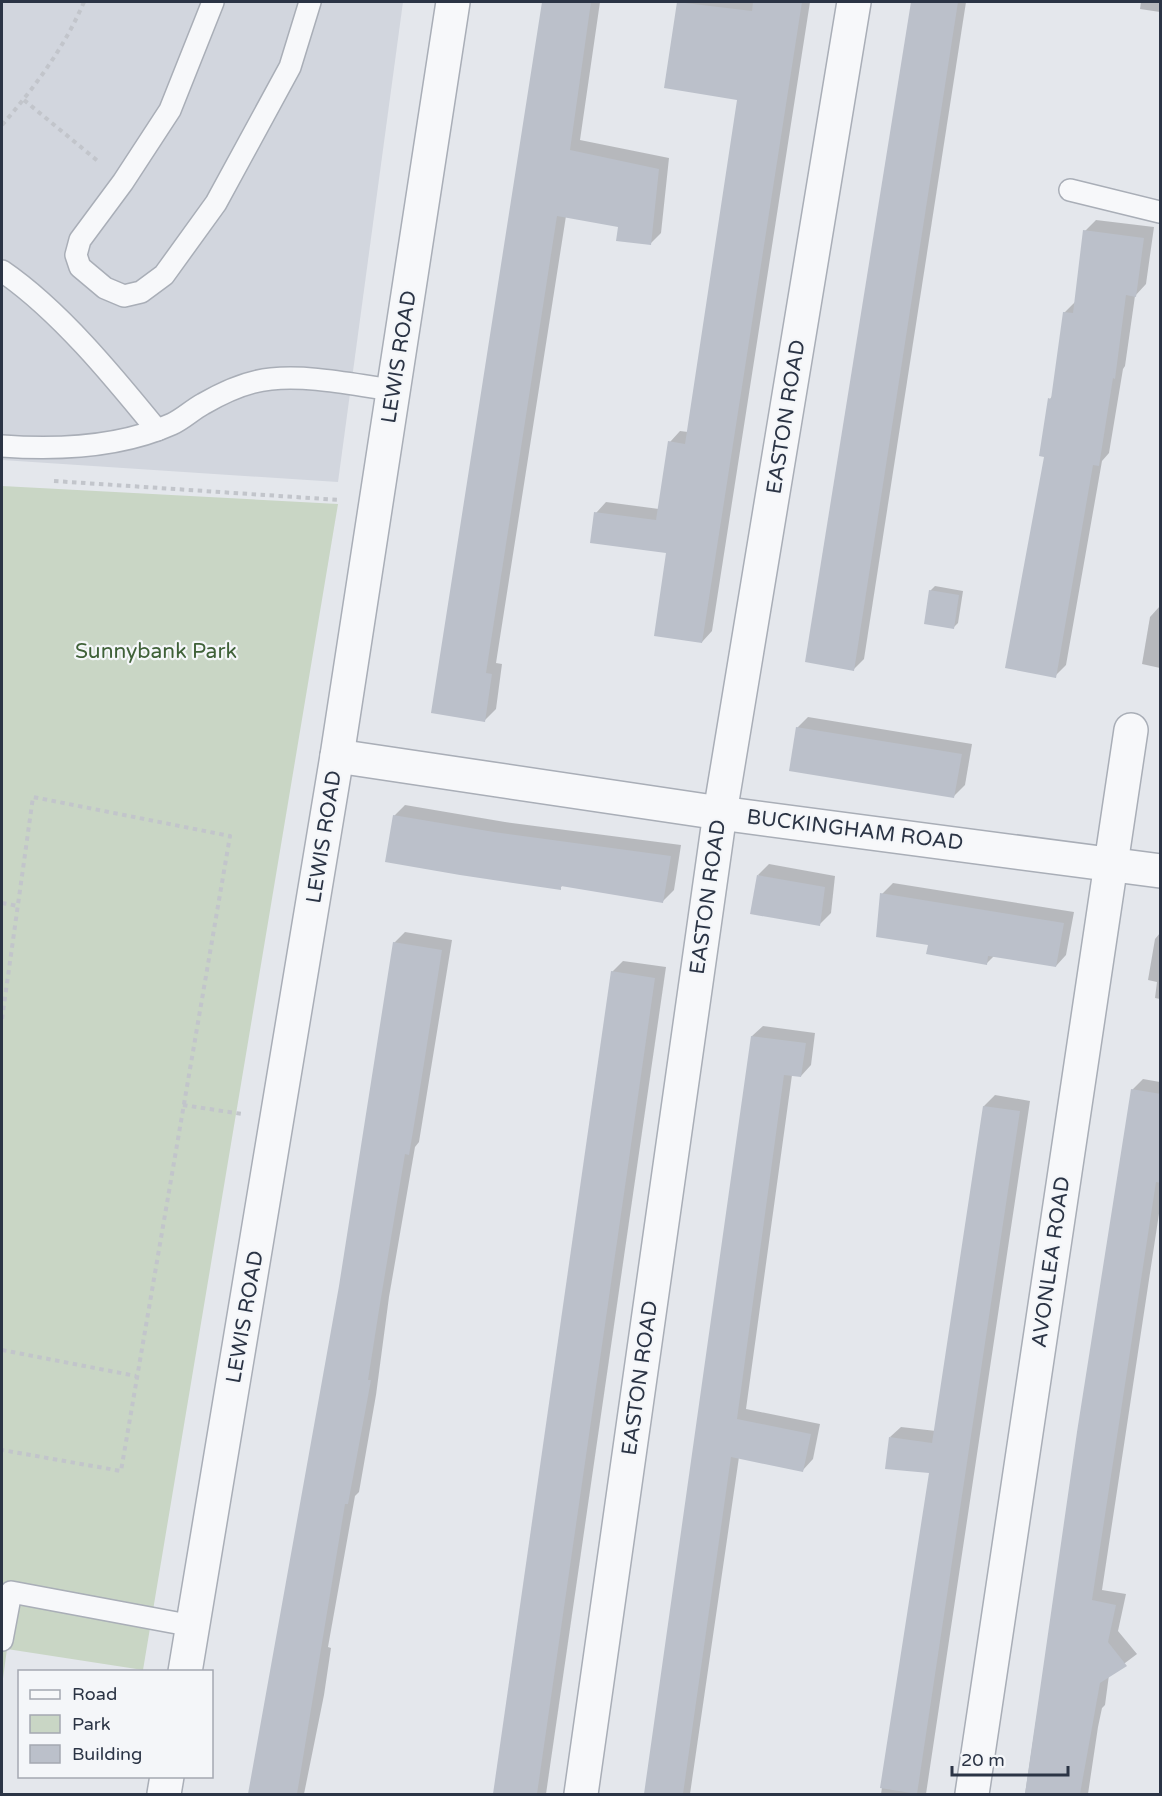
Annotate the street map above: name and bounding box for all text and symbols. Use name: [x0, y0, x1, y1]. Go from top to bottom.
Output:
street label: LEWIS ROAD: [376, 289, 422, 425]
street label: EASTON ROAD: [761, 338, 811, 496]
park label: Sunnybank Park: [75, 639, 237, 664]
street label: LEWIS ROAD: [301, 769, 347, 905]
street label: BUCKINGHAM ROAD: [745, 804, 965, 856]
street label: EASTON ROAD: [685, 818, 731, 976]
street label: AVONLEA ROAD: [1027, 1175, 1075, 1349]
street label: LEWIS ROAD: [221, 1249, 269, 1385]
street label: EASTON ROAD: [617, 1299, 663, 1457]
legend: [18, 1670, 213, 1778]
text: Road: [72, 1683, 117, 1705]
text: Park: [72, 1713, 111, 1735]
scale bar: [952, 1739, 1068, 1777]
text: Building: [72, 1743, 142, 1765]
text: 20 m: [961, 1749, 1005, 1771]

